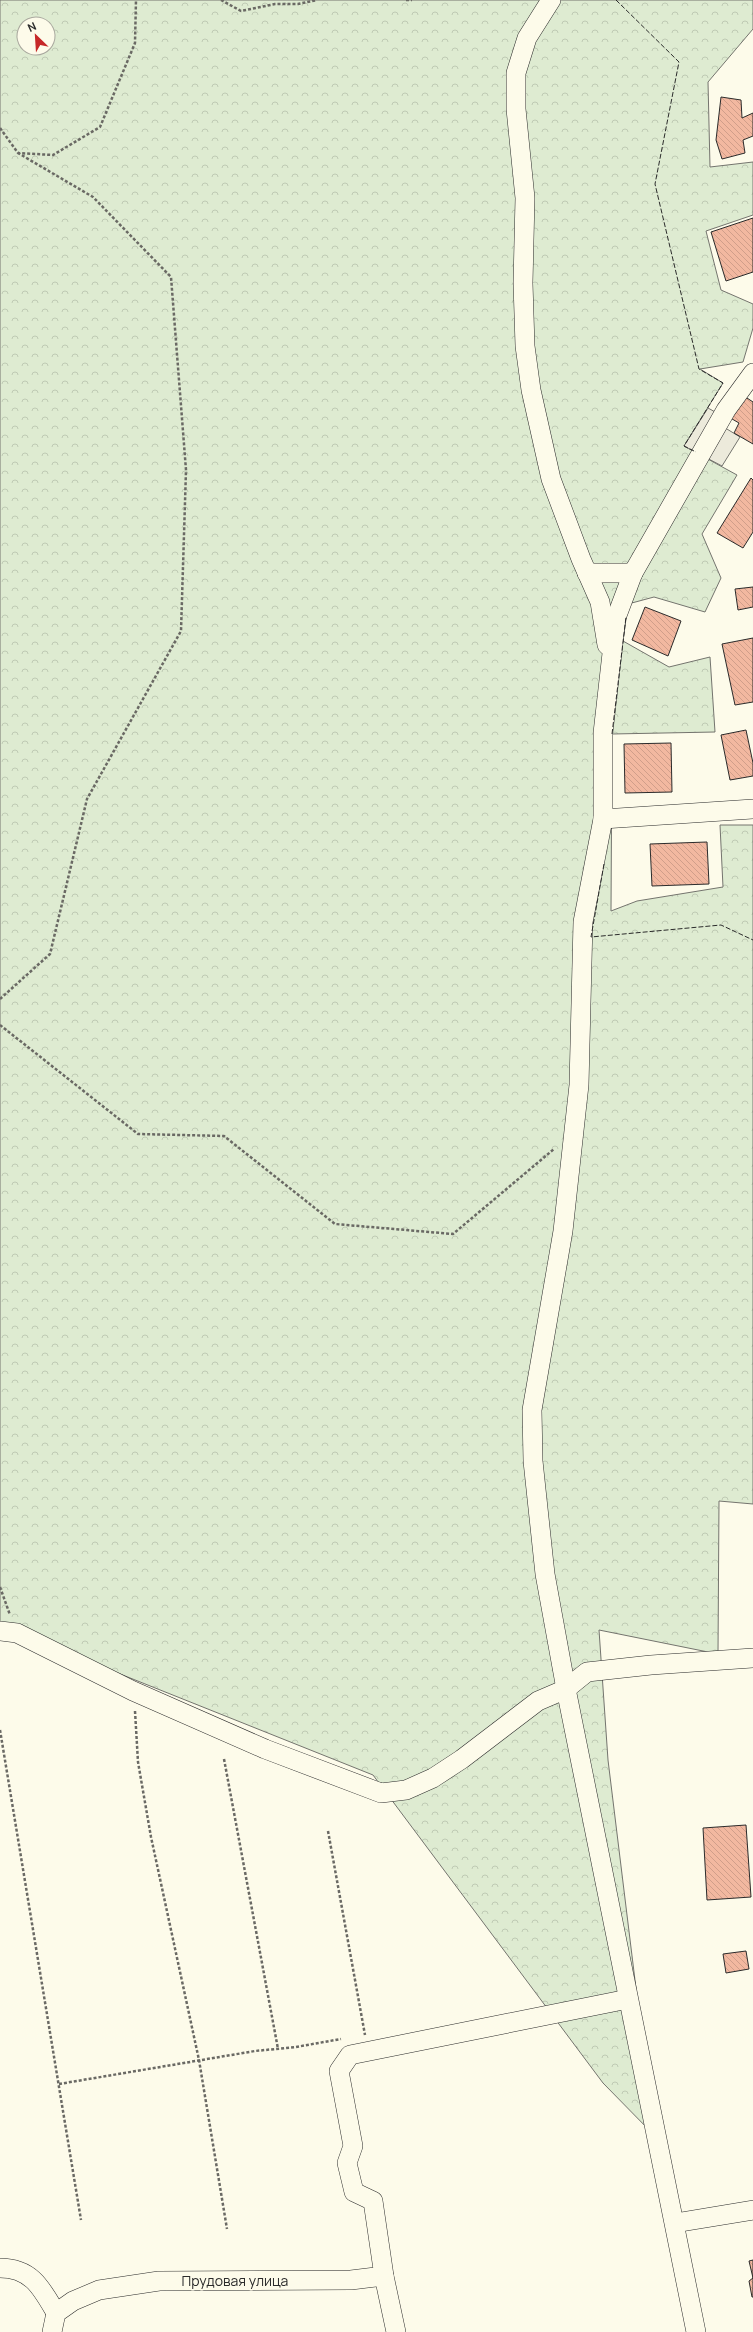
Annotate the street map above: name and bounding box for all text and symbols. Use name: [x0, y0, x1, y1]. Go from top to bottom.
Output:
north arrow: [16, 16, 56, 56]
text: N: [25, 18, 38, 35]
street label: Прудовая улица: [182, 2271, 288, 2290]

